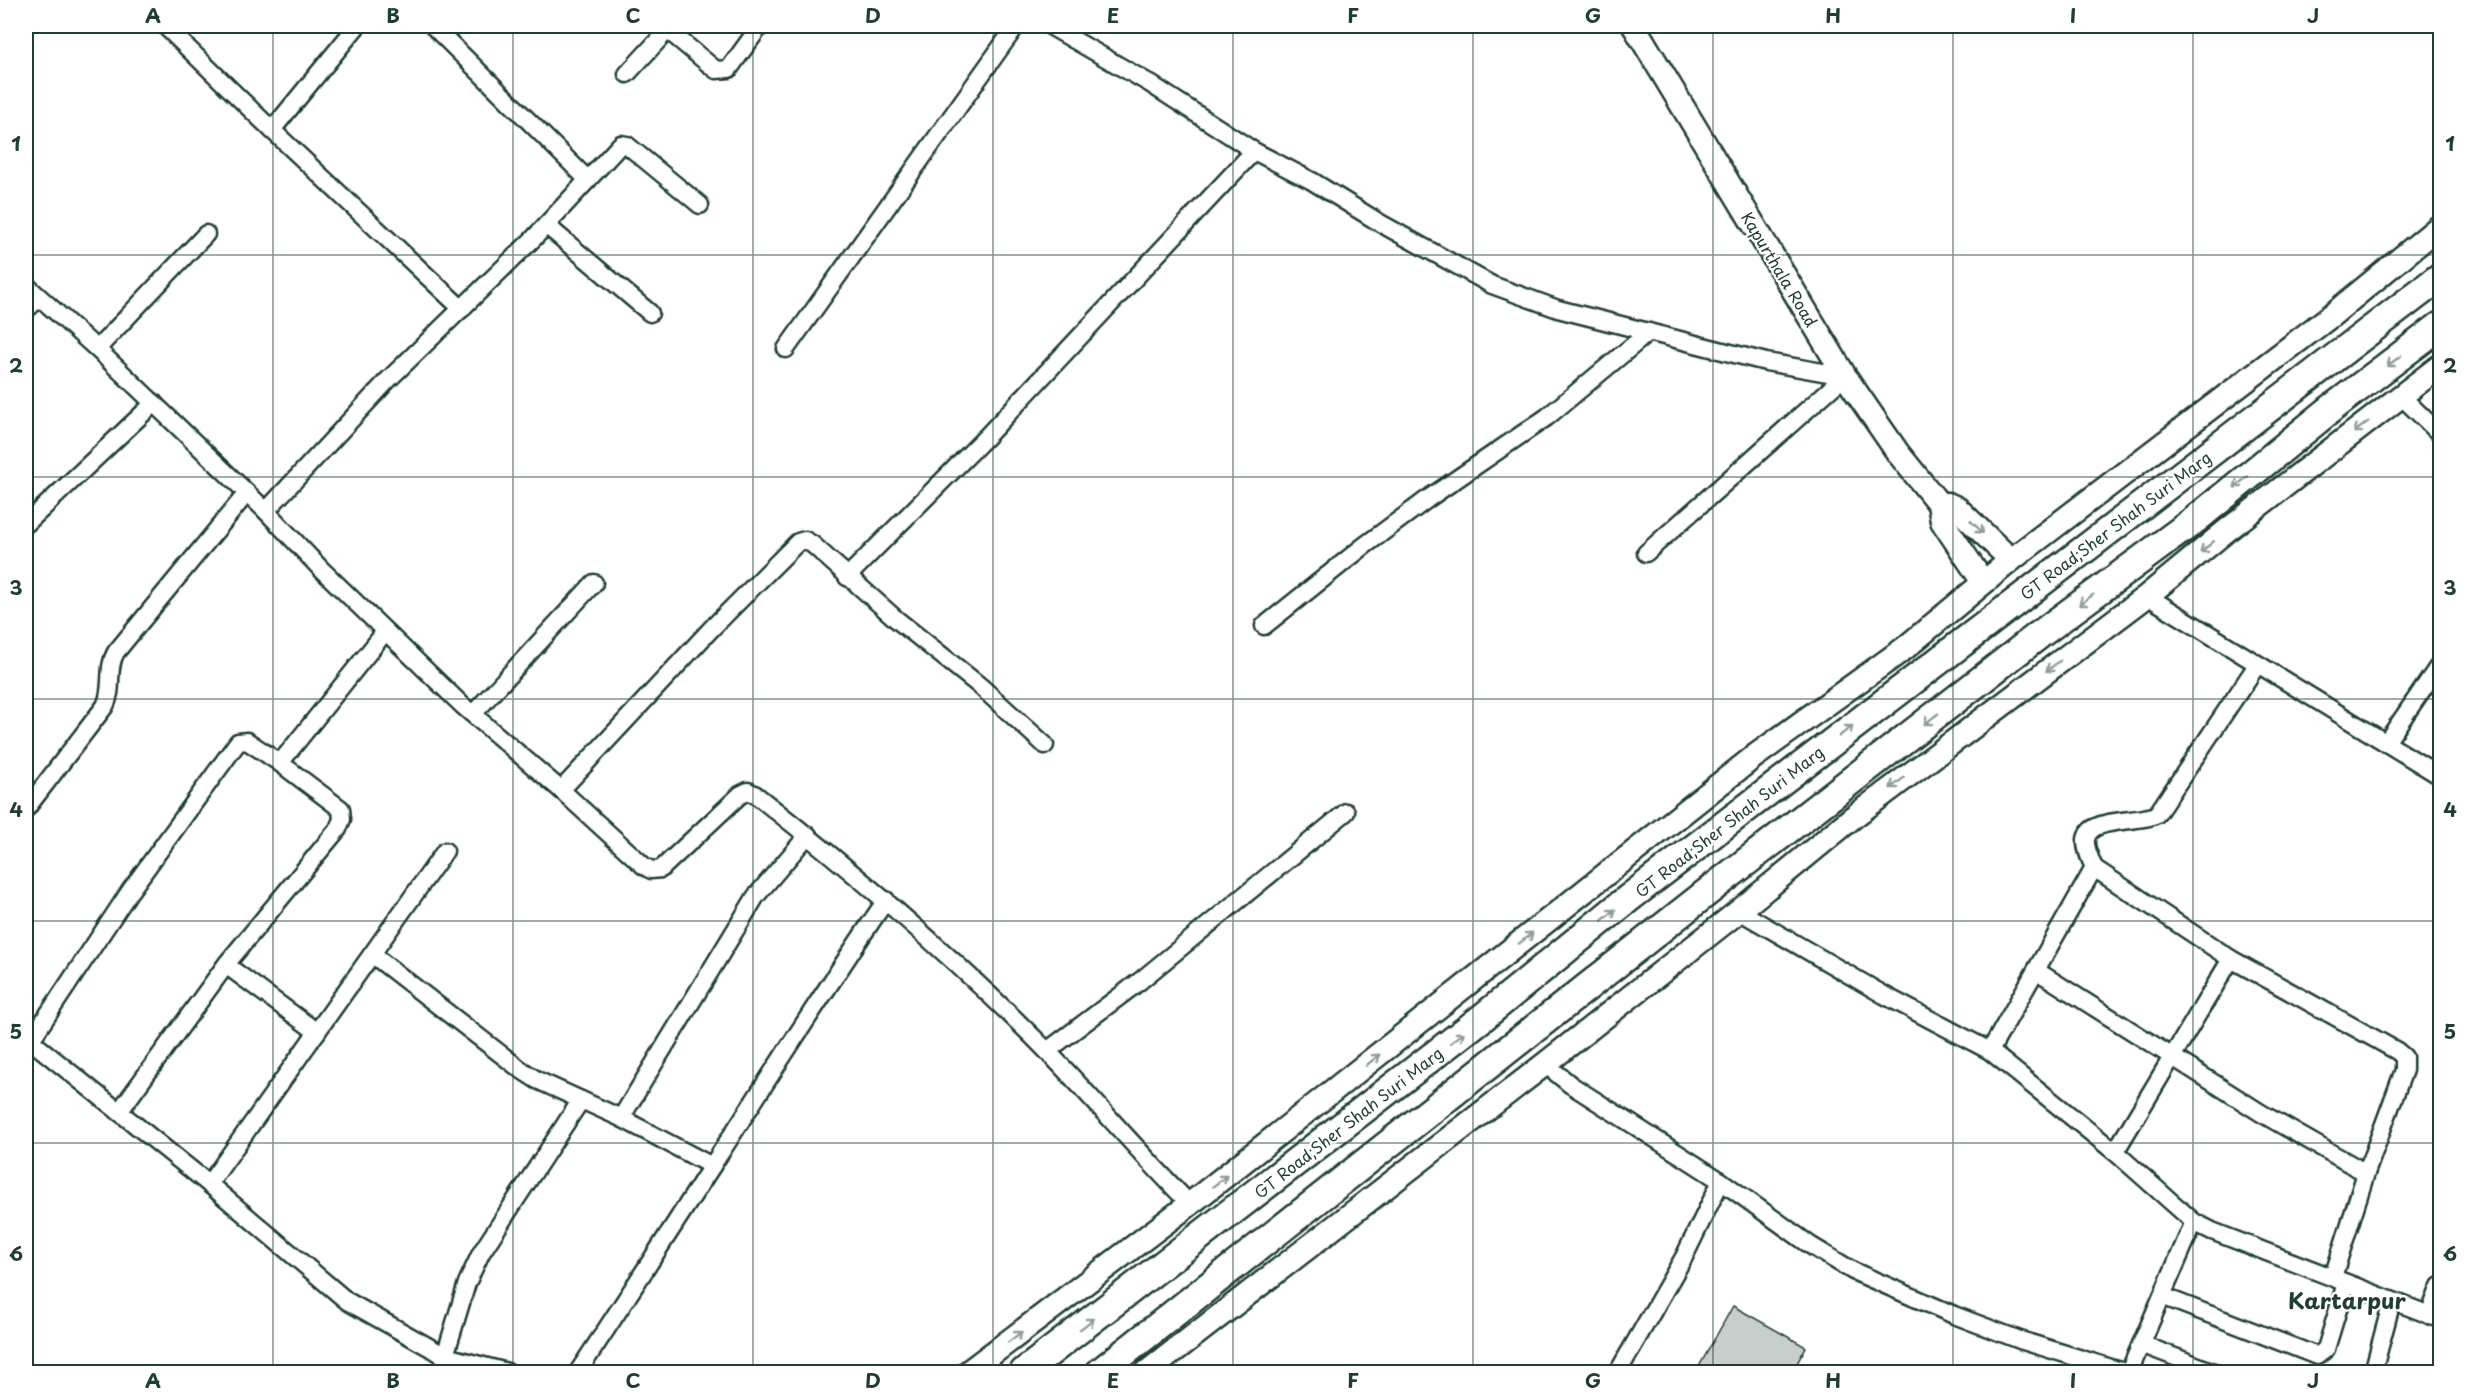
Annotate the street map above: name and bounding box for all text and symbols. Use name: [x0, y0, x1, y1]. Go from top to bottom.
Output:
text: A: [145, 0, 161, 30]
text: B: [386, 0, 400, 30]
text: C: [625, 0, 641, 30]
text: D: [865, 0, 881, 30]
text: E: [1107, 0, 1119, 30]
text: F: [1347, 0, 1359, 30]
text: G: [1585, 0, 1601, 30]
text: H: [1825, 0, 1841, 30]
text: I: [2070, 0, 2076, 30]
text: J: [2307, 0, 2319, 30]
text: 1: [11, 128, 21, 158]
text: 1: [2445, 128, 2455, 158]
street label: Kapurthala Road: [1736, 207, 1824, 331]
text: 2: [9, 350, 23, 380]
text: 2: [2443, 350, 2457, 380]
one-way arrow: [2386, 354, 2402, 367]
one-way arrow: [2353, 421, 2369, 433]
street label: GT Road;Sher Shah Suri Marg: [2014, 445, 2216, 605]
one-way arrow: [2234, 475, 2249, 489]
one-way arrow: [1969, 520, 1984, 534]
one-way arrow: [2199, 540, 2215, 553]
text: 3: [9, 572, 23, 602]
text: 3: [2443, 572, 2457, 602]
one-way arrow: [2078, 594, 2094, 607]
one-way arrow: [2045, 660, 2061, 672]
one-way arrow: [1924, 713, 1940, 725]
one-way arrow: [1837, 725, 1853, 738]
street label: GT Road;Sher Shah Suri Marg: [1630, 740, 1828, 902]
one-way arrow: [1889, 777, 1905, 790]
text: 4: [9, 794, 23, 824]
text: 4: [2443, 794, 2457, 824]
one-way arrow: [1601, 908, 1616, 922]
one-way arrow: [1518, 932, 1534, 945]
text: 5: [10, 1016, 22, 1046]
text: 5: [2444, 1016, 2456, 1046]
one-way arrow: [1449, 1031, 1465, 1044]
street label: GT Road;Sher Shah Suri Marg: [1249, 1041, 1447, 1203]
one-way arrow: [1365, 1053, 1381, 1066]
one-way arrow: [1212, 1174, 1228, 1187]
text: 6: [9, 1238, 23, 1268]
text: 6: [2443, 1238, 2457, 1268]
district label: Kartarpur: [2288, 1283, 2407, 1316]
one-way arrow: [1079, 1318, 1095, 1331]
one-way arrow: [1007, 1331, 1023, 1344]
text: A: [145, 1365, 161, 1395]
text: B: [386, 1365, 400, 1395]
text: C: [625, 1365, 641, 1395]
text: D: [865, 1365, 881, 1395]
text: E: [1107, 1365, 1119, 1395]
text: F: [1347, 1365, 1359, 1395]
text: G: [1585, 1365, 1601, 1395]
text: H: [1825, 1365, 1841, 1395]
text: I: [2070, 1365, 2076, 1395]
text: J: [2307, 1365, 2319, 1395]

